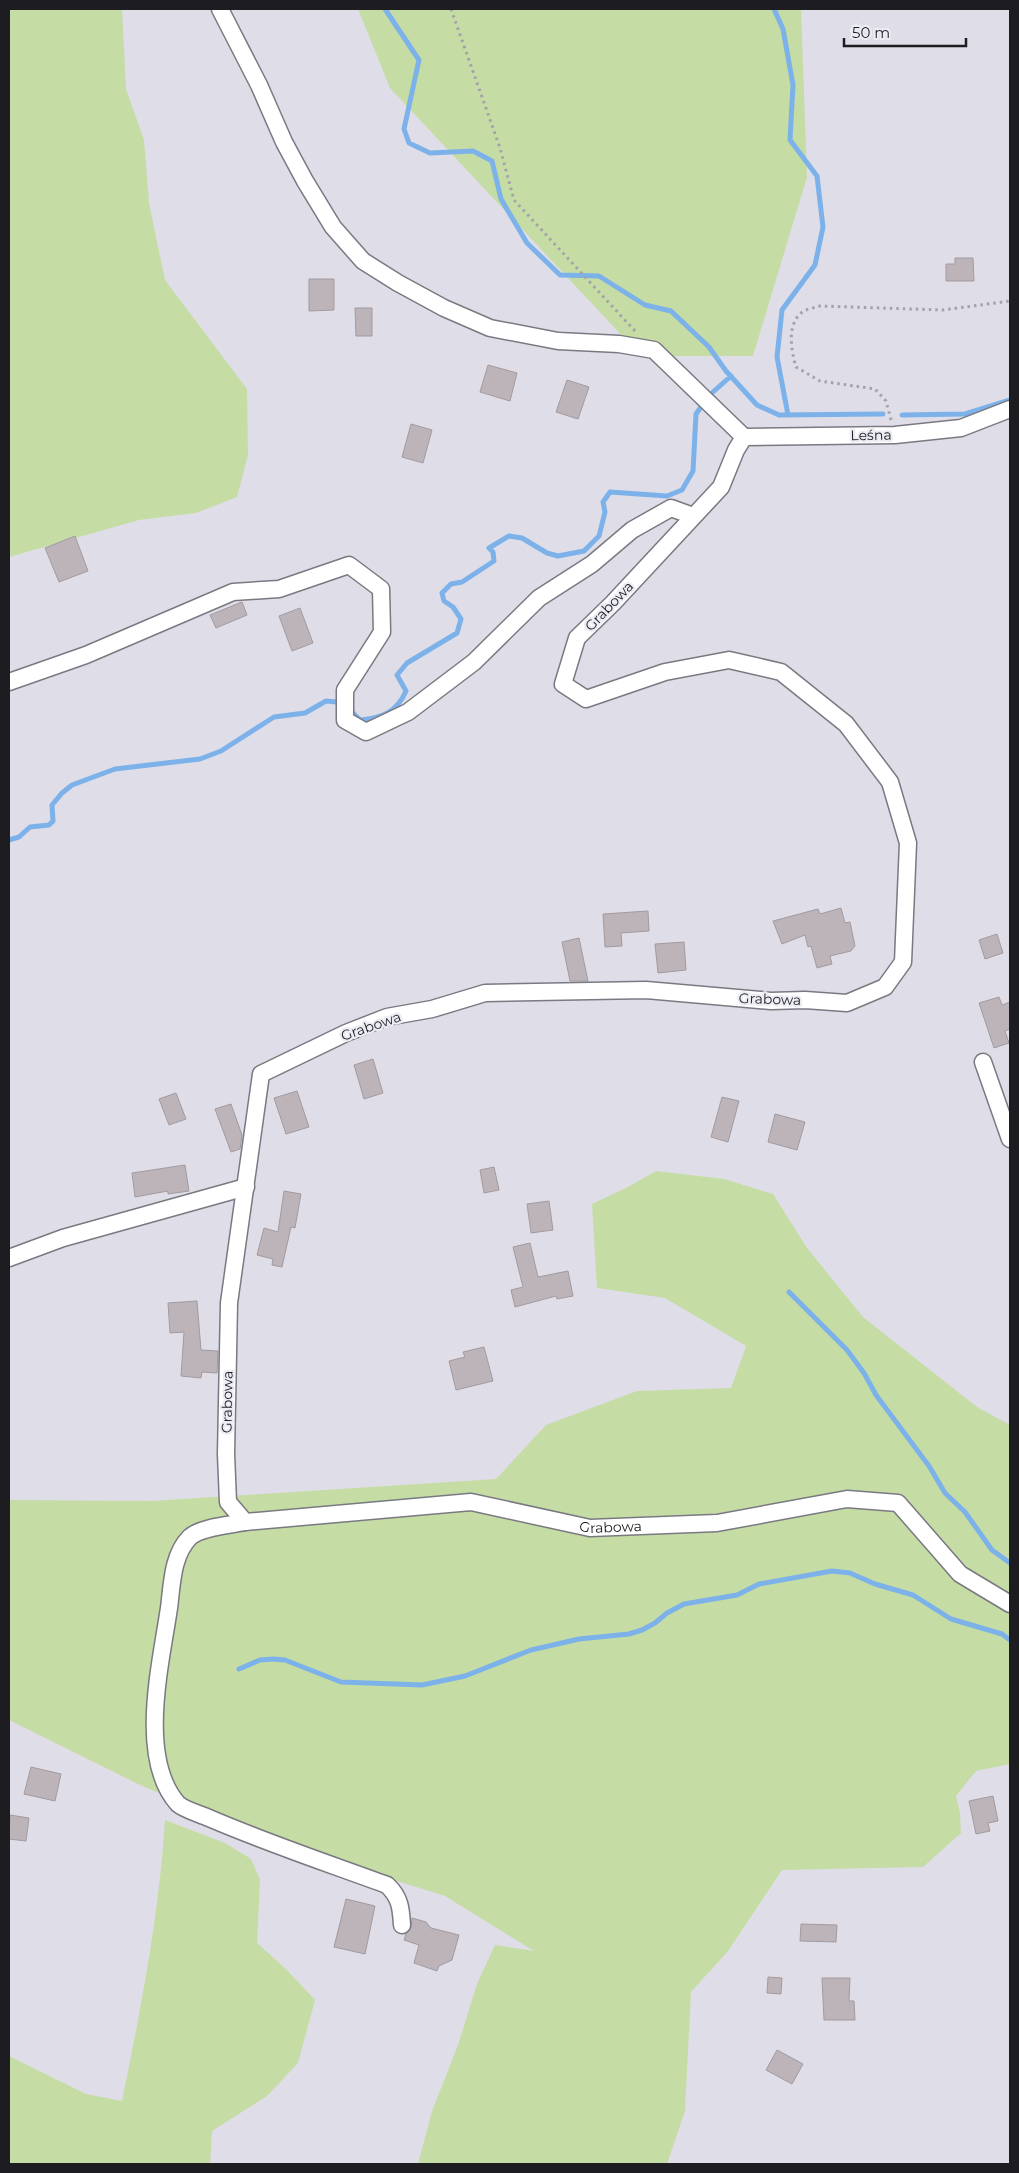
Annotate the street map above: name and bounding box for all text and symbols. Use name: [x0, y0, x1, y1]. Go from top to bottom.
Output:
scale bar: [844, 15, 966, 47]
text: 50 m: [852, 23, 890, 42]
street label: Leśna: [850, 426, 892, 444]
street label: Grabowa: [581, 577, 637, 635]
street label: Grabowa: [738, 989, 802, 1009]
street label: Grabowa: [339, 1007, 403, 1045]
street label: Grabowa: [217, 1371, 237, 1433]
street label: Grabowa: [578, 1517, 642, 1537]

